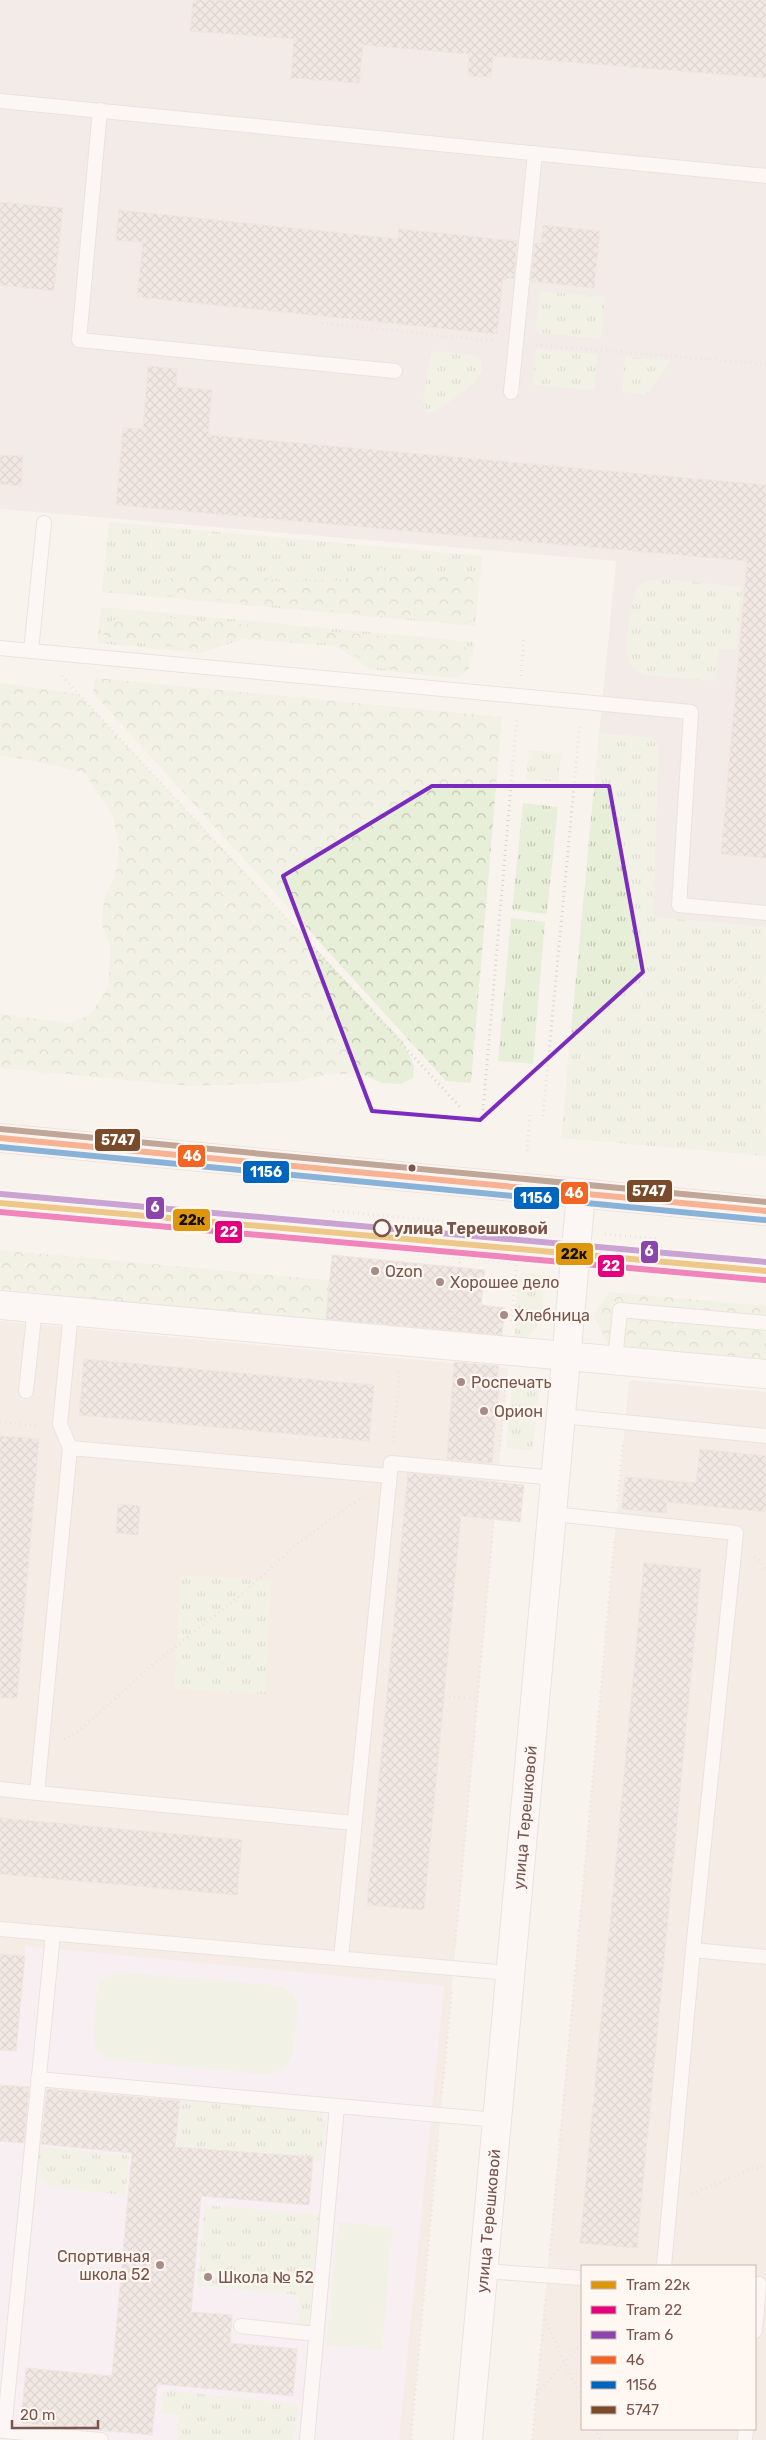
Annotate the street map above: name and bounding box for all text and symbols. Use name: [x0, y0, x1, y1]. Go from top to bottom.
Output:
line badge: 5747: [94, 1128, 141, 1152]
text: 5747: [101, 1132, 135, 1149]
line badge: 46: [177, 1144, 206, 1168]
text: 46: [183, 1148, 201, 1165]
line badge: 1156: [242, 1160, 290, 1184]
unlabelled marker: [407, 1163, 417, 1173]
text: 1156: [250, 1164, 282, 1181]
line badge: 5747: [626, 1179, 673, 1203]
line badge: 46: [560, 1181, 589, 1205]
text: 5747: [632, 1183, 666, 1200]
text: 46: [565, 1185, 583, 1202]
line badge: 1156: [513, 1186, 560, 1210]
text: 1156: [520, 1190, 552, 1207]
line badge: 6: [145, 1196, 165, 1220]
text: 6: [150, 1199, 160, 1216]
line badge: 22к: [172, 1208, 211, 1232]
text: 22к: [179, 1212, 206, 1229]
marker: улица Терешковой: [373, 1219, 391, 1237]
place label: улица Терешковой: [394, 1219, 548, 1238]
line badge: 22: [214, 1220, 243, 1244]
text: 22: [220, 1224, 238, 1241]
line badge: 6: [640, 1240, 659, 1264]
line badge: 22к: [555, 1242, 594, 1266]
text: 6: [644, 1243, 654, 1260]
text: 22к: [561, 1246, 588, 1263]
line badge: 22: [597, 1254, 625, 1278]
text: 22: [602, 1258, 620, 1275]
place label: Ozon: [385, 1262, 423, 1281]
marker: Ozon: [369, 1265, 381, 1277]
place label: Хорошее дело: [450, 1273, 559, 1292]
marker: Хорошее дело: [434, 1276, 446, 1288]
place label: Хлебница: [514, 1306, 590, 1325]
marker: Хлебница: [498, 1309, 510, 1321]
place label: Роспечать: [471, 1373, 552, 1392]
marker: Роспечать: [455, 1376, 467, 1388]
place label: Орион: [494, 1402, 543, 1421]
marker: Орион: [478, 1405, 490, 1417]
street label: улица Терешковой: [508, 1745, 540, 1890]
street label: улица Терешковой: [472, 2148, 504, 2294]
place label: Спортивная школа 52: [57, 2247, 150, 2284]
marker: Спортивная школа 52: [154, 2259, 166, 2271]
legend: [581, 2265, 756, 2430]
place label: Школа № 52: [218, 2268, 314, 2287]
marker: Школа № 52: [202, 2271, 214, 2283]
text: Tram 22к: [626, 2276, 690, 2294]
text: Tram 22: [626, 2301, 682, 2319]
text: Tram 6: [626, 2326, 673, 2344]
text: 46: [626, 2351, 644, 2369]
text: 1156: [626, 2376, 657, 2394]
scale bar: [12, 2398, 99, 2430]
text: 5747: [626, 2401, 659, 2419]
text: 20 m: [20, 2406, 55, 2424]

